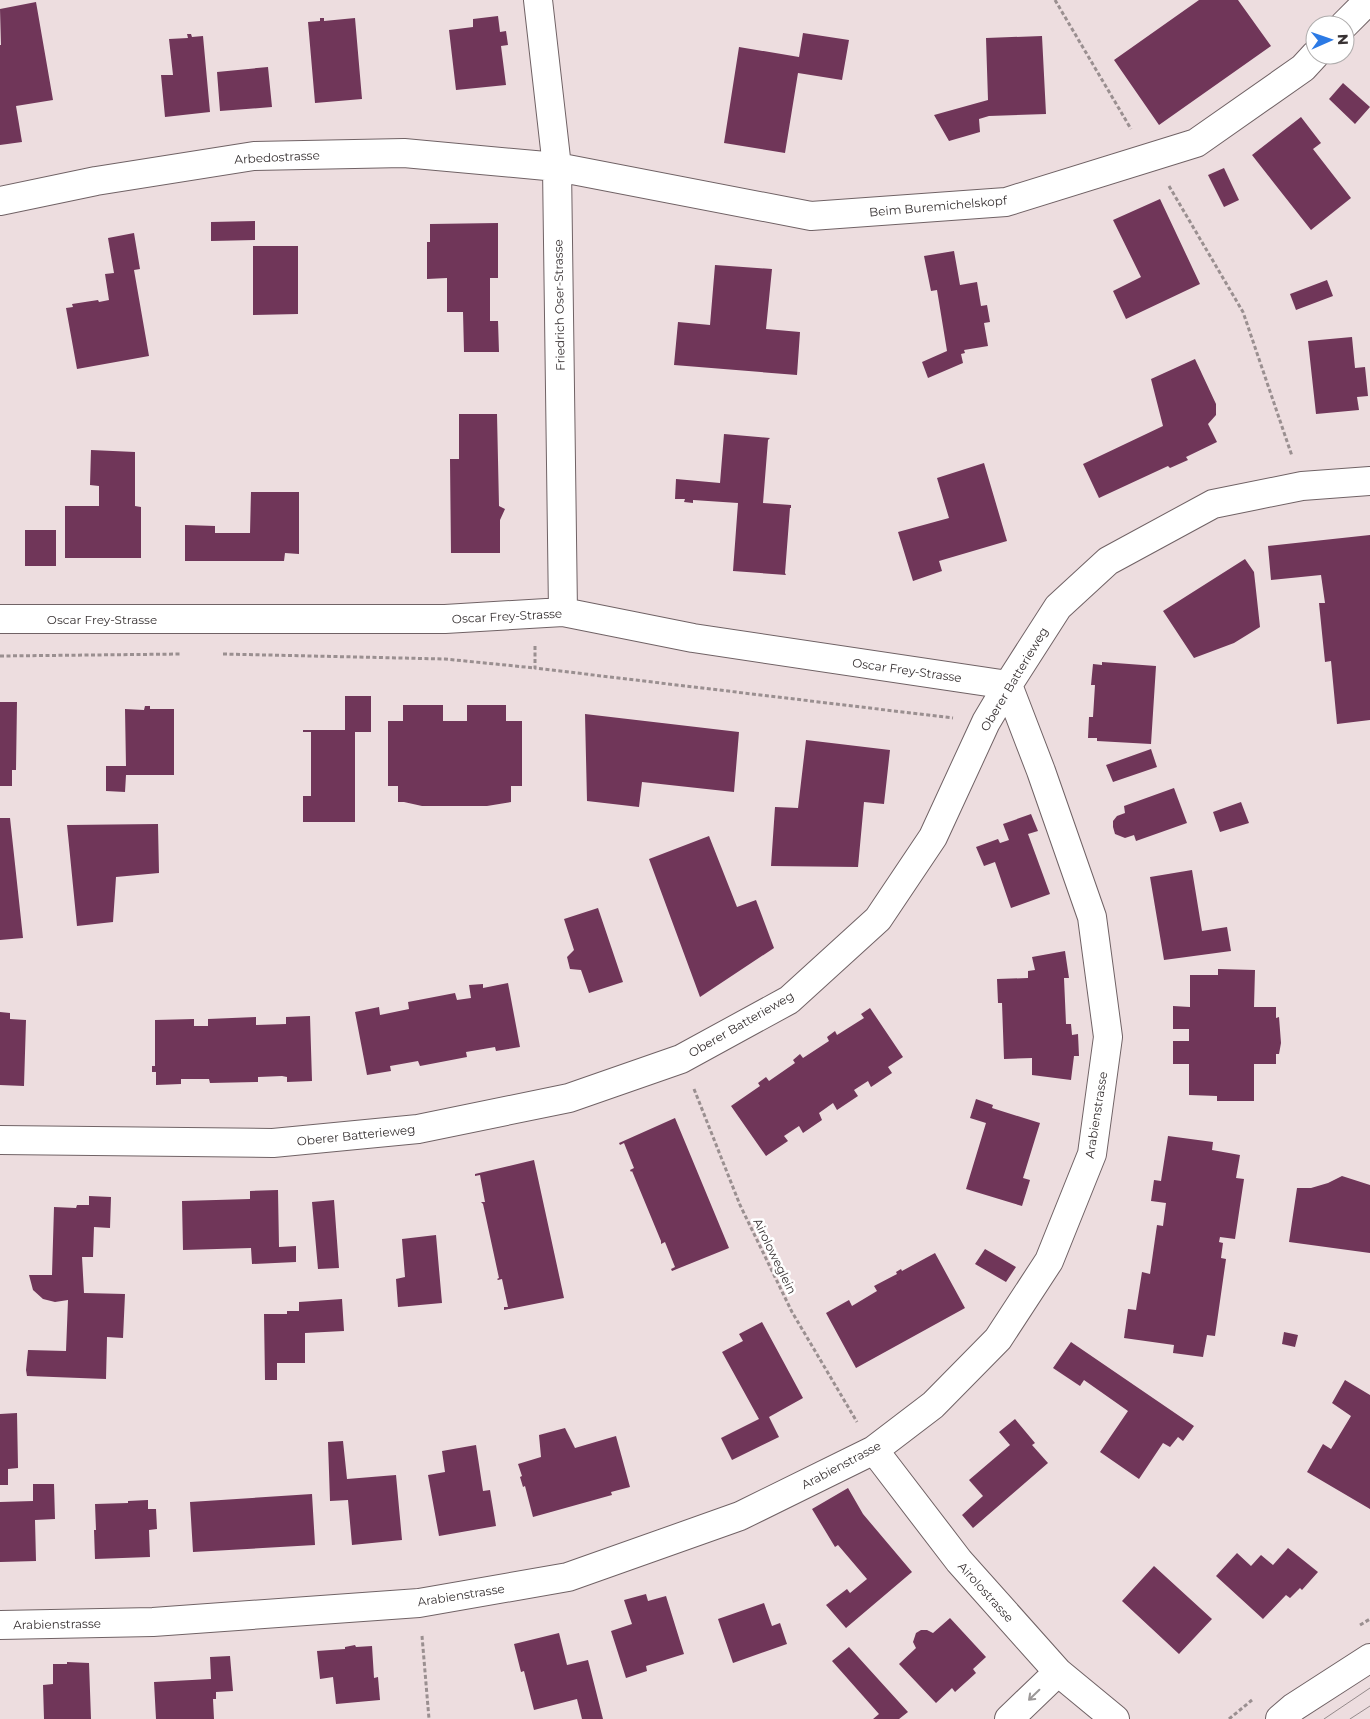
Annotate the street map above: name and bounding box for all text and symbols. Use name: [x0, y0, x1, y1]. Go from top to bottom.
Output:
north arrow: [1305, 15, 1355, 65]
text: N: [1334, 34, 1352, 46]
street label: Arbedostrasse: [234, 147, 320, 167]
street label: Beim Buremichelskopf: [869, 192, 1008, 219]
street label: Friedrich Oser-Strasse: [550, 239, 568, 371]
street label: Oscar Frey-Strasse: [451, 606, 563, 626]
street label: Oscar Frey-Strasse: [47, 612, 157, 627]
street label: Oberer Batterieweg: [977, 624, 1051, 734]
street label: Oscar Frey-Strasse: [851, 655, 963, 685]
street label: Oberer Batterieweg: [686, 988, 796, 1060]
street label: Arabienstrasse: [1082, 1070, 1110, 1160]
street label: Oberer Batterieweg: [296, 1121, 416, 1149]
street label: Airoloweglein: [750, 1216, 800, 1296]
street label: Arabienstrasse: [799, 1438, 883, 1492]
street label: Airolostrasse: [955, 1559, 1017, 1625]
street label: Arabienstrasse: [416, 1581, 506, 1609]
street label: Arabienstrasse: [13, 1616, 101, 1632]
one-way arrow: [1028, 1689, 1040, 1701]

